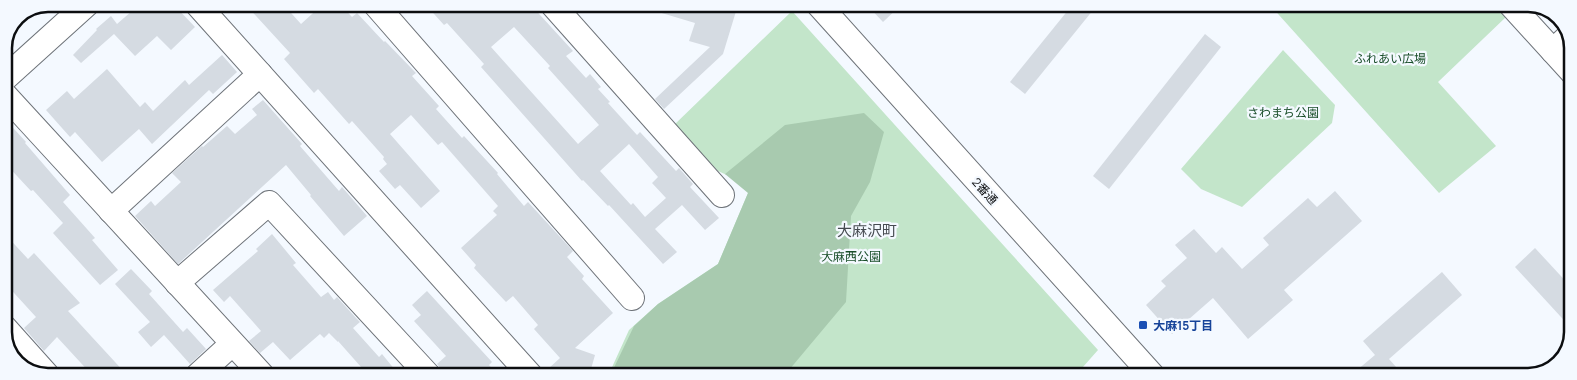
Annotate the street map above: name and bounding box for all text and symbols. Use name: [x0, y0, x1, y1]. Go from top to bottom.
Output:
park label: ふれあい広場: [1354, 50, 1426, 67]
park label: さわまち公園: [1247, 104, 1319, 121]
street label: 2番通: [968, 174, 1002, 208]
district label: 大麻沢町: [837, 220, 897, 241]
park label: 大麻西公園: [821, 248, 881, 265]
place label: 大麻15丁目: [1153, 317, 1213, 334]
marker: 大麻15丁目: [1137, 319, 1149, 331]

